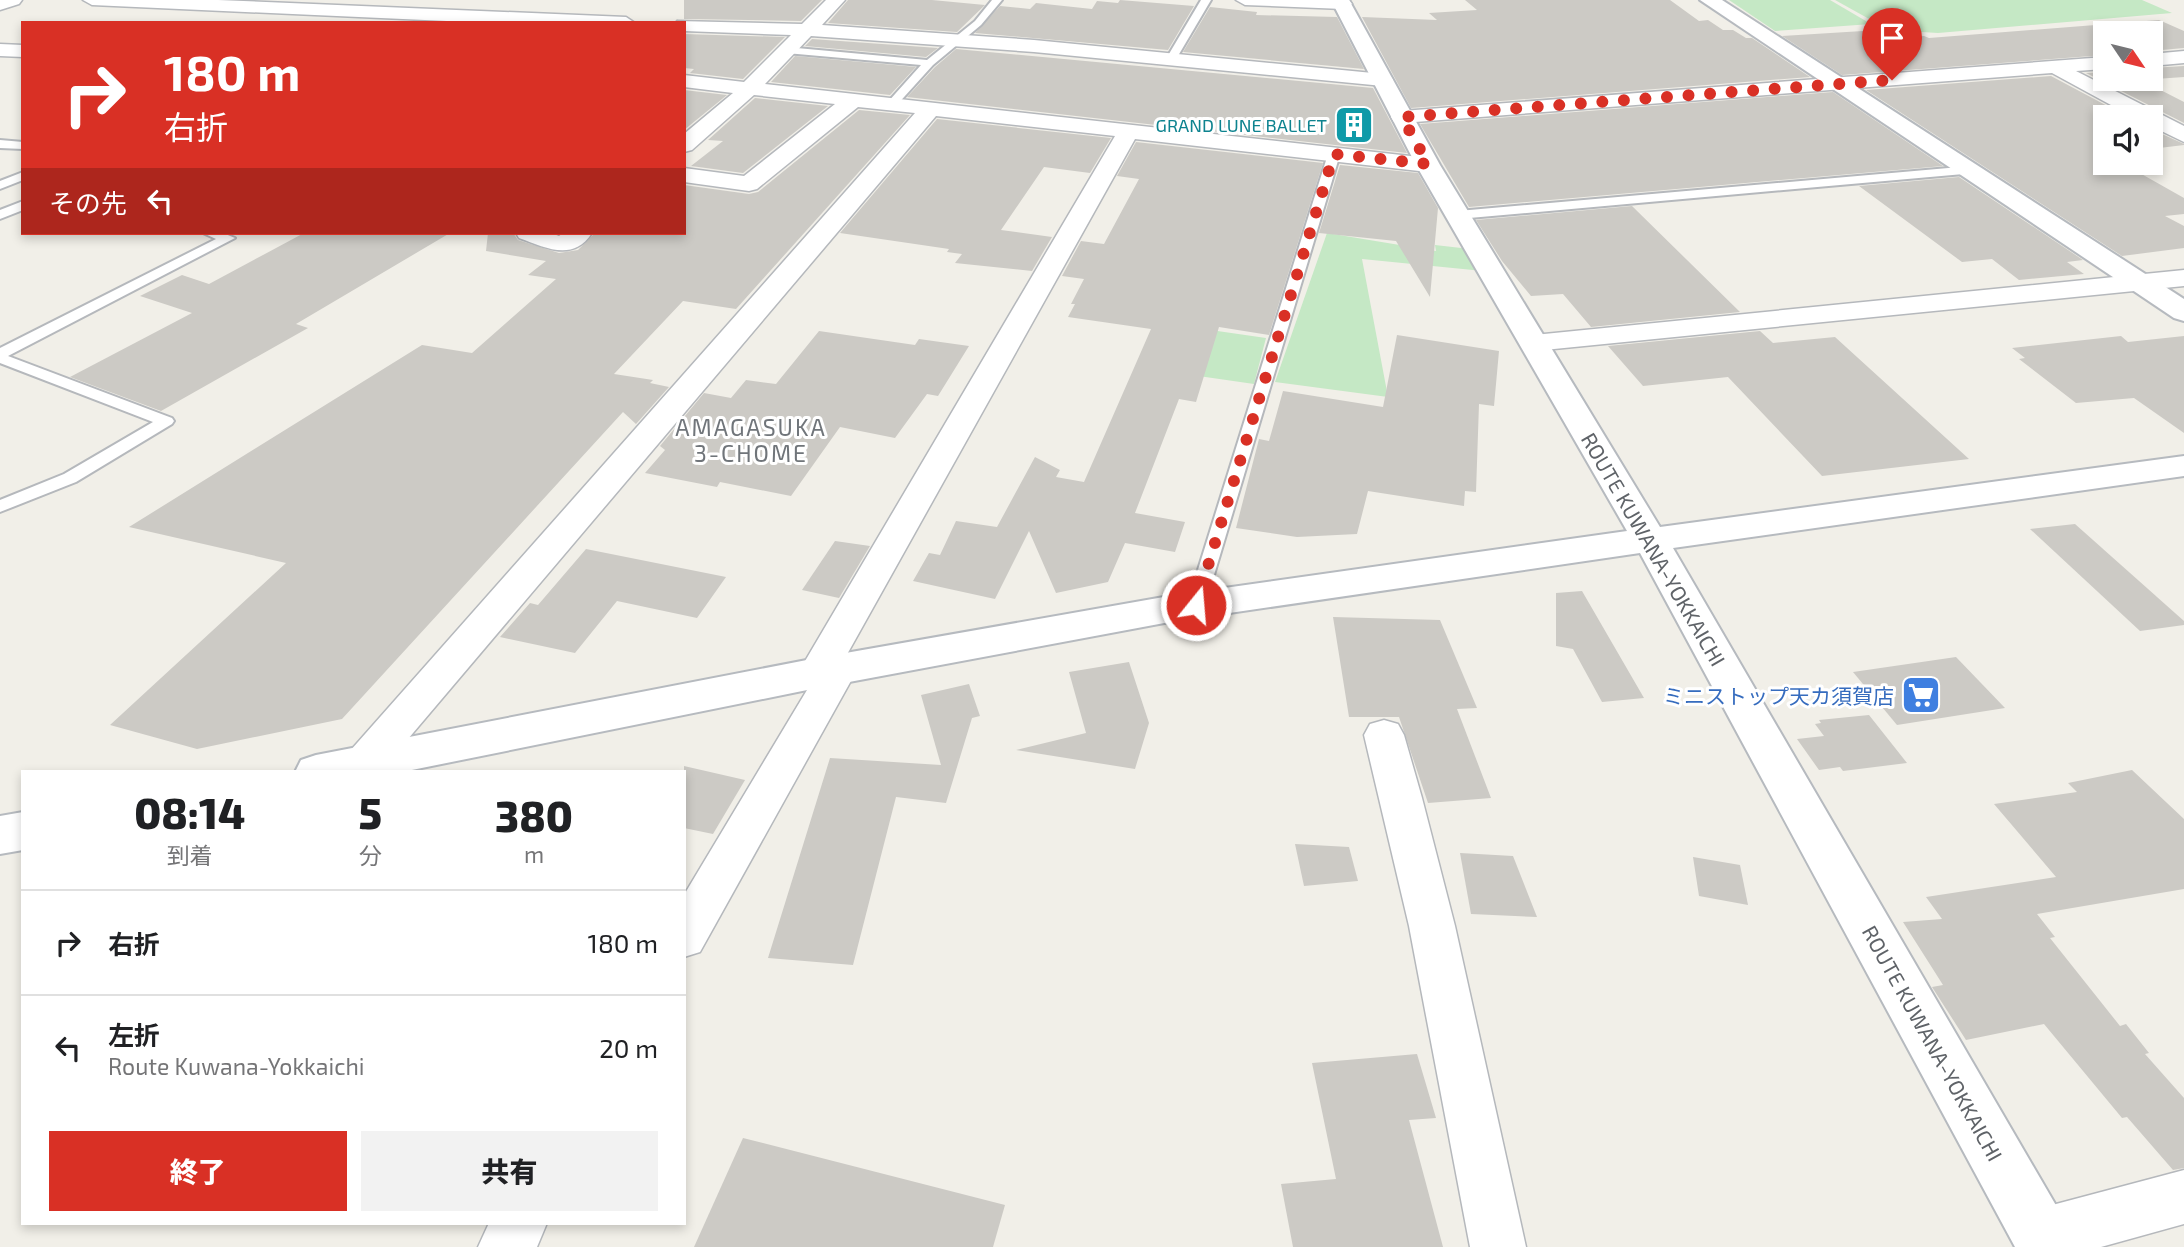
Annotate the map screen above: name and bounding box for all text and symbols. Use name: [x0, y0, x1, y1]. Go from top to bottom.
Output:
pin: [1862, 8, 1922, 80]
icon: arrive: [1873, 19, 1911, 57]
north arrow: [2093, 21, 2163, 91]
map controls: [2093, 21, 2163, 175]
text: 180 m: [164, 42, 300, 101]
icon: right: [49, 49, 140, 140]
building icon: GRAND LUNE BALLET: [1333, 104, 1375, 146]
button: sound: [2093, 105, 2163, 175]
text: 右折: [164, 107, 228, 145]
place label: GRAND LUNE BALLET: [1156, 114, 1328, 136]
icon: left: [141, 182, 179, 220]
text: その先: [49, 187, 127, 218]
district label: AMAGASUKA 3-CHOME: [675, 413, 827, 467]
street label: ROUTE KUWANA-YOKKAICHI: [1577, 428, 1731, 670]
position arrow: [1159, 568, 1233, 642]
supermarket icon: ミニストップ天カ須賀店: [1900, 674, 1942, 716]
place label: ミニストップ天カ須賀店: [1663, 683, 1894, 708]
text: 08:14: [134, 787, 245, 837]
text: 5: [358, 787, 382, 837]
text: 380: [495, 790, 573, 840]
text: m: [524, 840, 544, 868]
text: 到着: [167, 841, 213, 869]
text: 分: [359, 841, 382, 869]
street label: ROUTE KUWANA-YOKKAICHI: [1858, 921, 2008, 1165]
icon: right: [49, 924, 87, 962]
text: 180 m: [588, 927, 658, 958]
text: 右折: [108, 928, 160, 959]
text: 左折: [108, 1019, 160, 1050]
icon: left: [49, 1029, 87, 1067]
text: 20 m: [599, 1032, 658, 1063]
text: Route Kuwana-Yokkaichi: [108, 1052, 364, 1080]
button: 終了: [49, 1131, 347, 1211]
button: 共有: [361, 1131, 658, 1211]

